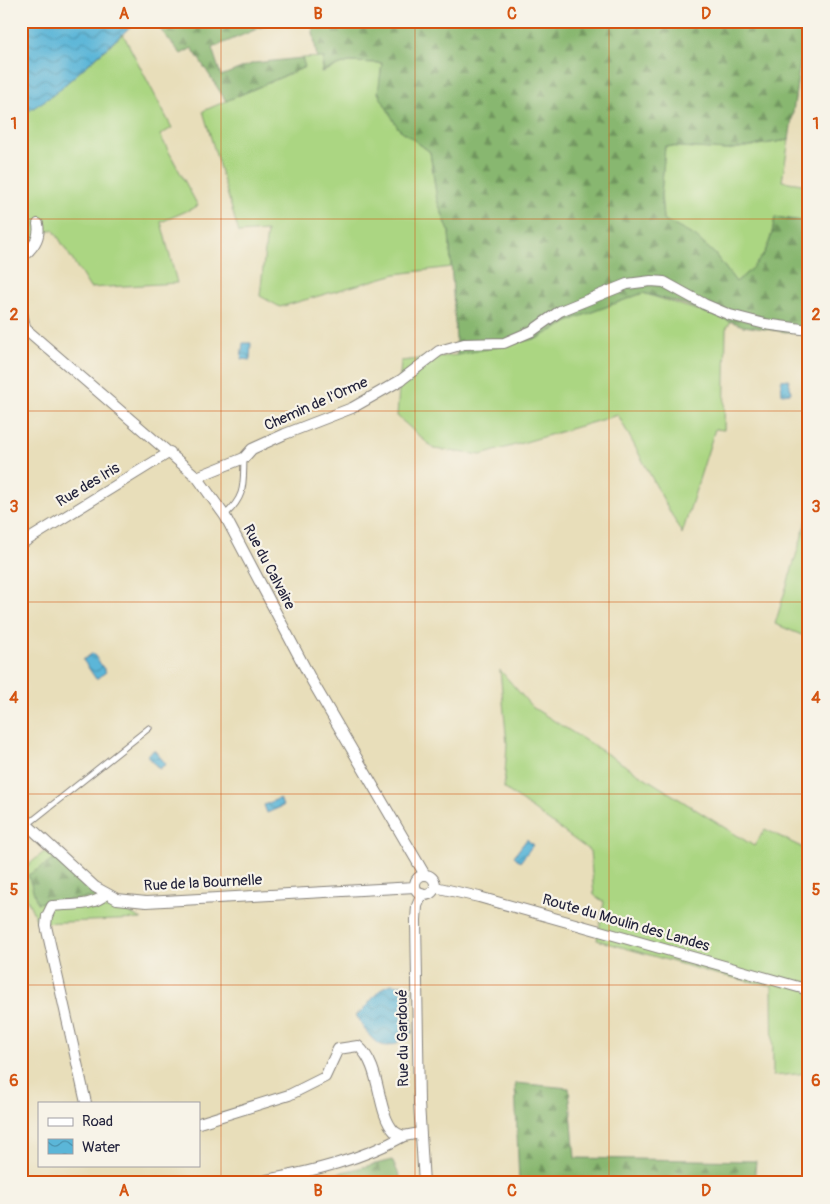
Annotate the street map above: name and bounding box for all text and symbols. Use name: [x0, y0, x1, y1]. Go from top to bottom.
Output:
text: A: [119, 4, 130, 24]
text: B: [313, 4, 323, 24]
text: C: [507, 4, 517, 24]
text: D: [701, 4, 711, 24]
text: 1: [11, 114, 17, 134]
text: 1: [813, 114, 819, 134]
text: 2: [10, 305, 19, 325]
text: 2: [812, 305, 821, 325]
street label: Chemin de l'Orme: [261, 372, 371, 435]
street label: Rue des Iris: [53, 459, 123, 511]
text: 3: [10, 497, 19, 517]
text: 3: [812, 497, 821, 517]
street label: Rue du Calvaire: [239, 521, 300, 613]
text: 4: [9, 688, 19, 708]
text: 4: [811, 688, 821, 708]
street label: Rue de la Bournelle: [143, 870, 263, 896]
text: 5: [10, 880, 19, 900]
text: 5: [812, 880, 821, 900]
street label: Route du Moulin des Landes: [540, 890, 712, 956]
street label: Rue du Gardoué: [393, 989, 413, 1087]
text: 6: [9, 1071, 19, 1091]
text: 6: [811, 1071, 821, 1091]
legend: [38, 1102, 200, 1166]
text: Road: [82, 1112, 113, 1131]
text: Water: [82, 1138, 121, 1157]
text: A: [119, 1181, 130, 1201]
text: B: [313, 1181, 323, 1201]
text: C: [507, 1181, 517, 1201]
text: D: [701, 1181, 711, 1201]

